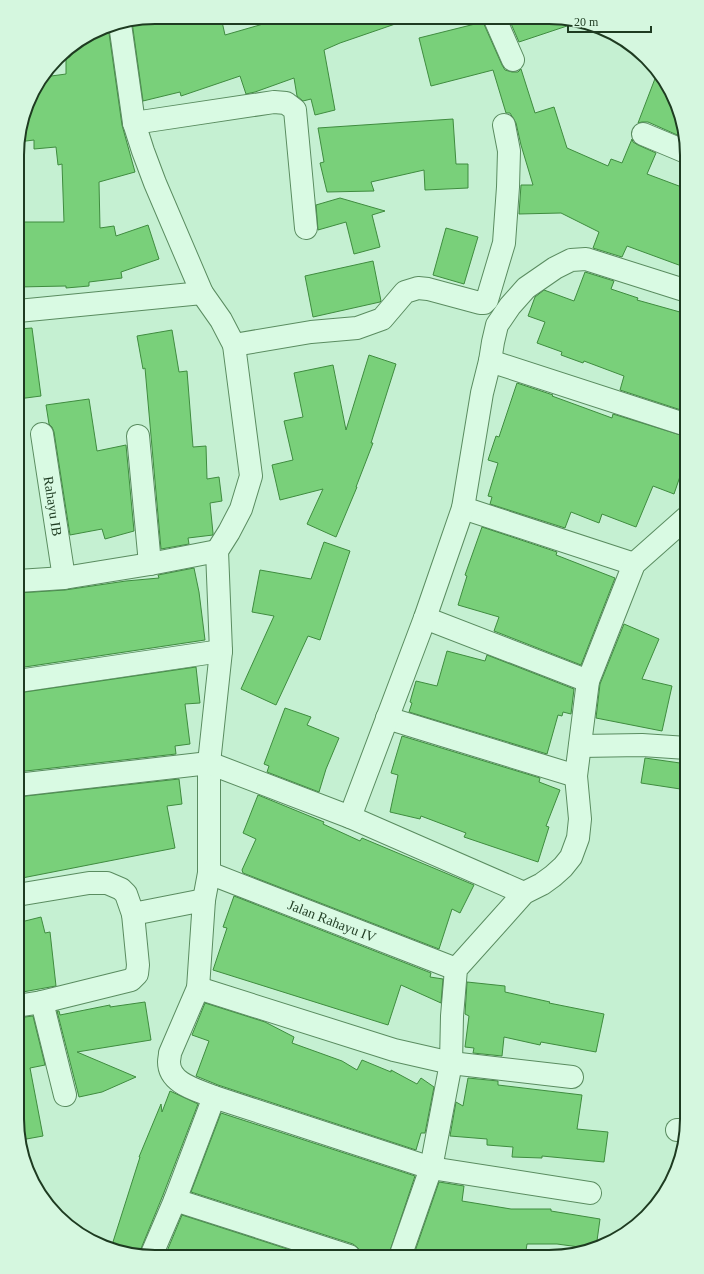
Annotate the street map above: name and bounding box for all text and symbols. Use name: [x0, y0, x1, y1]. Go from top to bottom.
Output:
scale bar: [568, 8, 651, 34]
text: 20 m: [574, 15, 599, 29]
street label: Rahayu IB: [41, 475, 65, 537]
street label: Jalan Rahayu IV: [286, 897, 378, 945]

